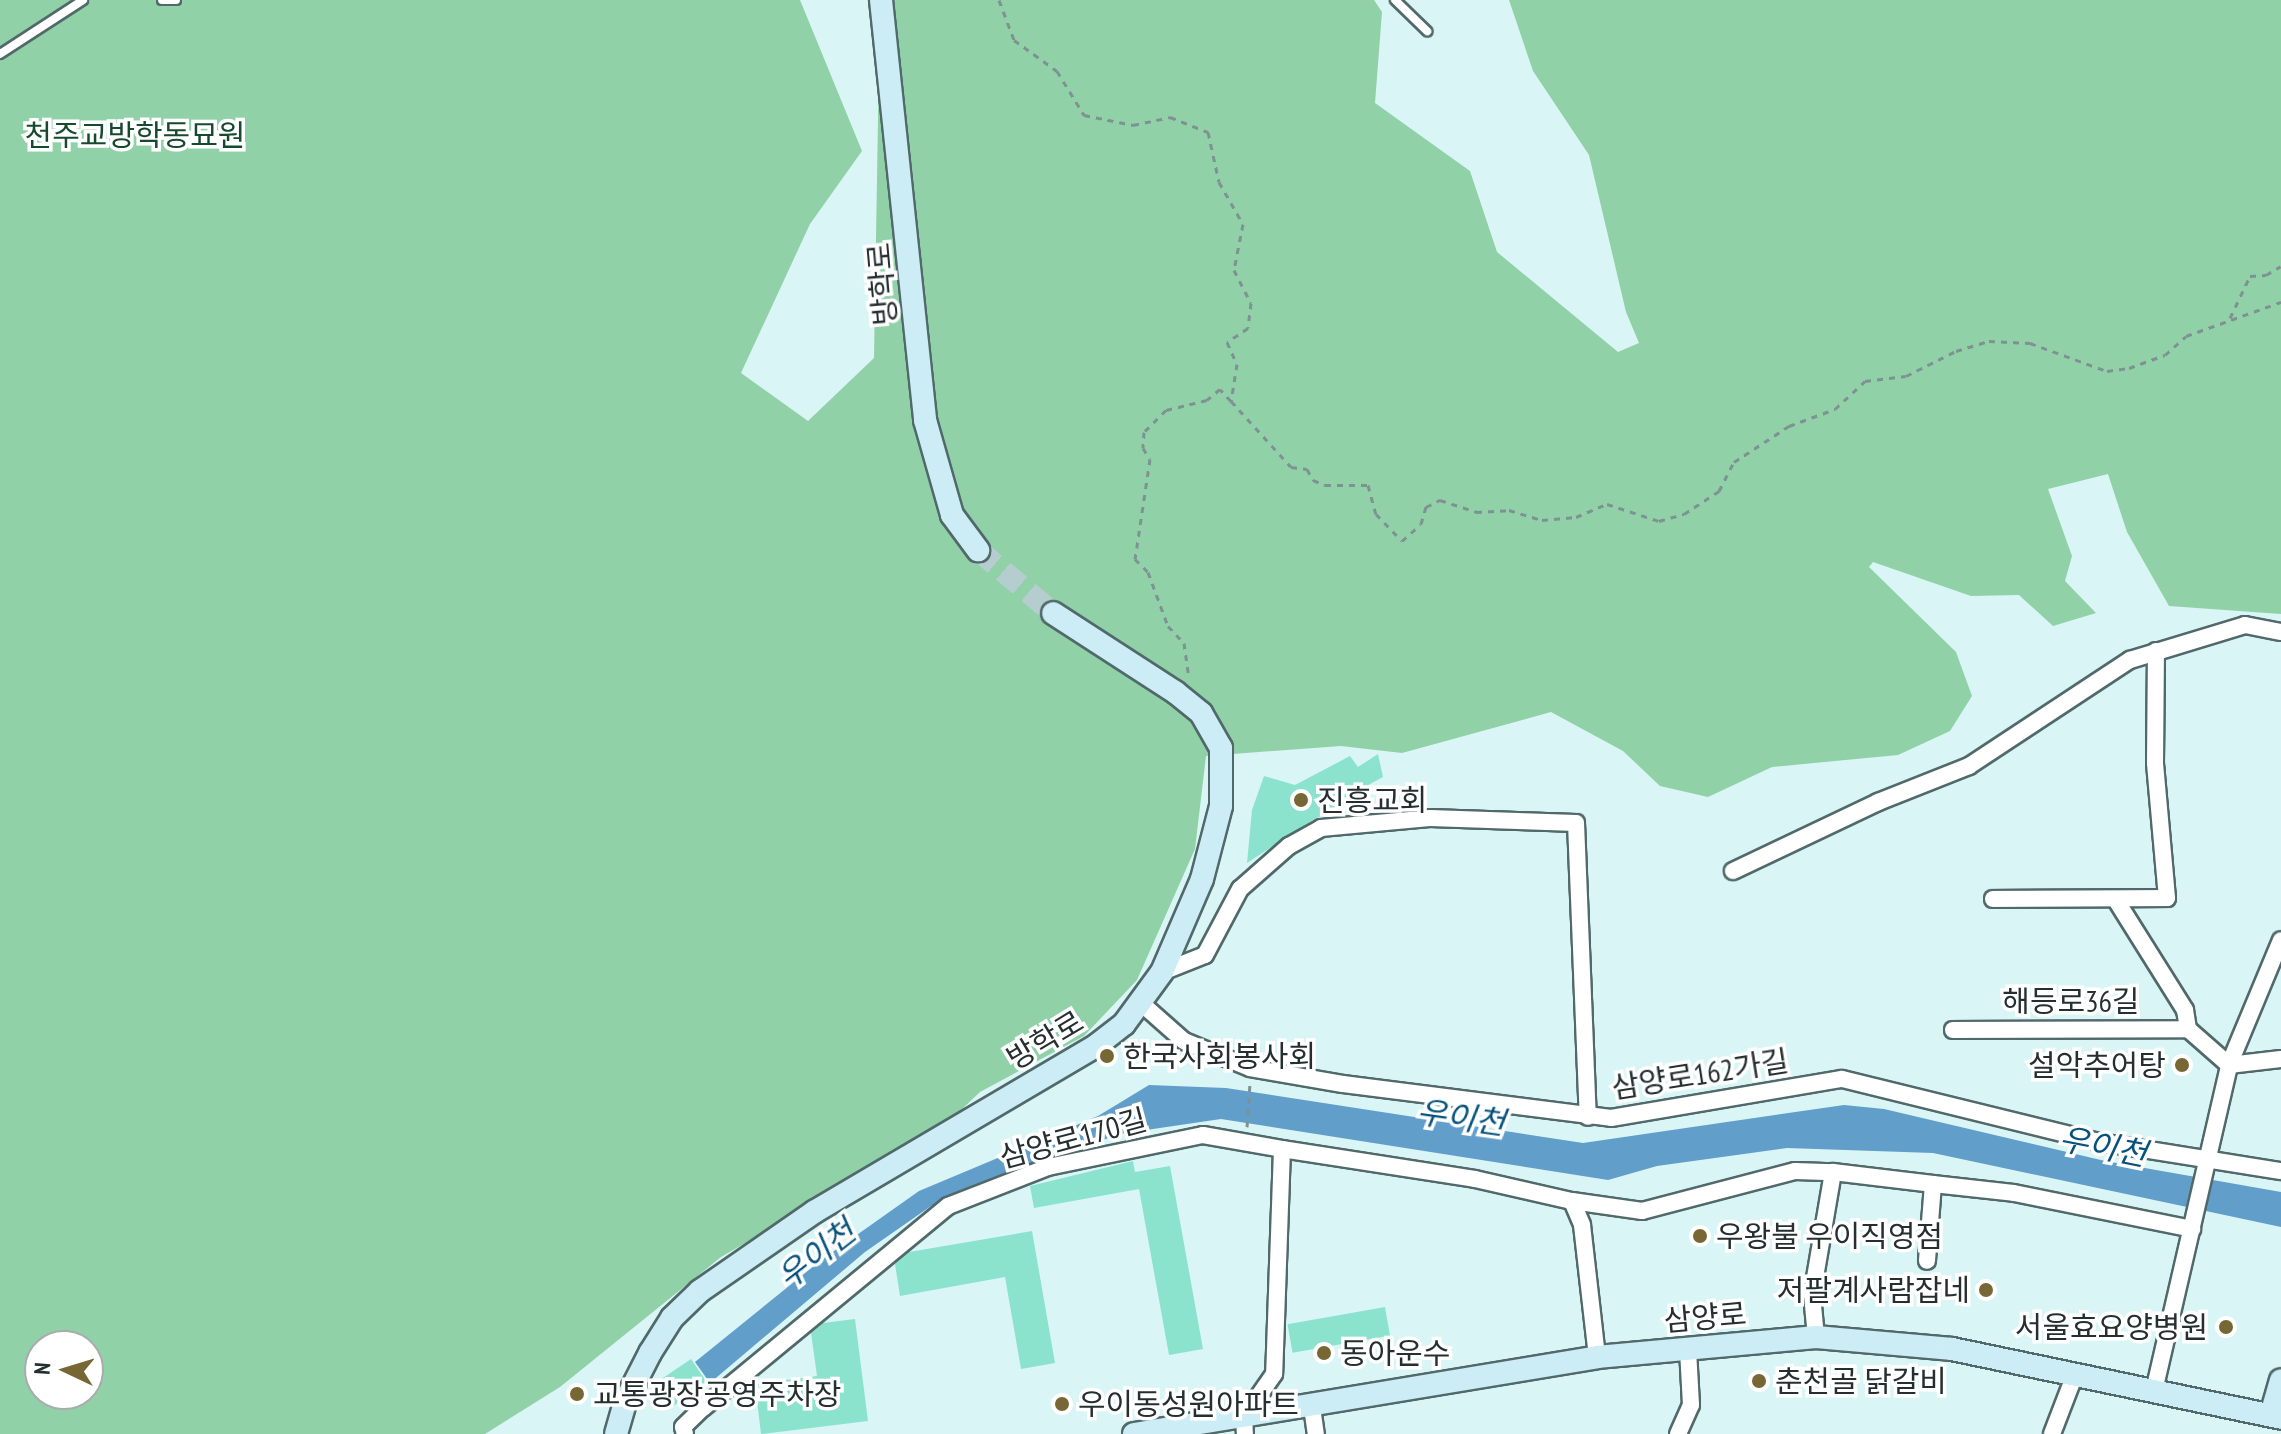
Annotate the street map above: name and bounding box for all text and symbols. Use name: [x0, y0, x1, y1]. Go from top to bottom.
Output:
park label: 천주교방학동묘원: [25, 117, 245, 153]
street label: 방학로: [860, 241, 904, 327]
place label: 진흥교회: [1317, 782, 1427, 818]
marker: 진흥교회: [1292, 791, 1310, 809]
street label: 해등로36길: [2002, 983, 2140, 1019]
street label: 방학로: [1000, 1003, 1090, 1077]
place label: 한국사회봉사회: [1123, 1038, 1316, 1074]
street label: 삼양로162가길: [1609, 1042, 1791, 1106]
marker: 한국사회봉사회: [1098, 1047, 1116, 1065]
place label: 설악추어탕: [2028, 1047, 2166, 1083]
marker: 설악추어탕: [2173, 1056, 2191, 1074]
water label: 우이천: [1415, 1092, 1507, 1142]
street label: 삼양로170길: [995, 1101, 1151, 1175]
water label: 우이천: [2056, 1119, 2150, 1173]
water label: 우이천: [769, 1212, 863, 1296]
place label: 우왕불 우이직영점: [1716, 1218, 1943, 1254]
marker: 우왕불 우이직영점: [1691, 1227, 1709, 1245]
place label: 저팔계사람잡네: [1777, 1272, 1970, 1308]
marker: 저팔계사람잡네: [1977, 1281, 1995, 1299]
street label: 삼양로: [1662, 1295, 1748, 1339]
place label: 서울효요양병원: [2015, 1309, 2208, 1345]
marker: 서울효요양병원: [2215, 1316, 2237, 1338]
north arrow: [24, 1330, 104, 1410]
place label: 동아운수: [1340, 1335, 1450, 1371]
marker: 동아운수: [1315, 1344, 1333, 1362]
text: N: [28, 1362, 56, 1375]
place label: 춘천골 닭갈비: [1775, 1363, 1947, 1399]
marker: 춘천골 닭갈비: [1750, 1372, 1768, 1390]
place label: 교통광장공영주차장: [593, 1376, 841, 1412]
marker: 교통광장공영주차장: [568, 1385, 586, 1403]
place label: 우이동성원아파트: [1078, 1386, 1299, 1422]
marker: 우이동성원아파트: [1053, 1395, 1071, 1413]

